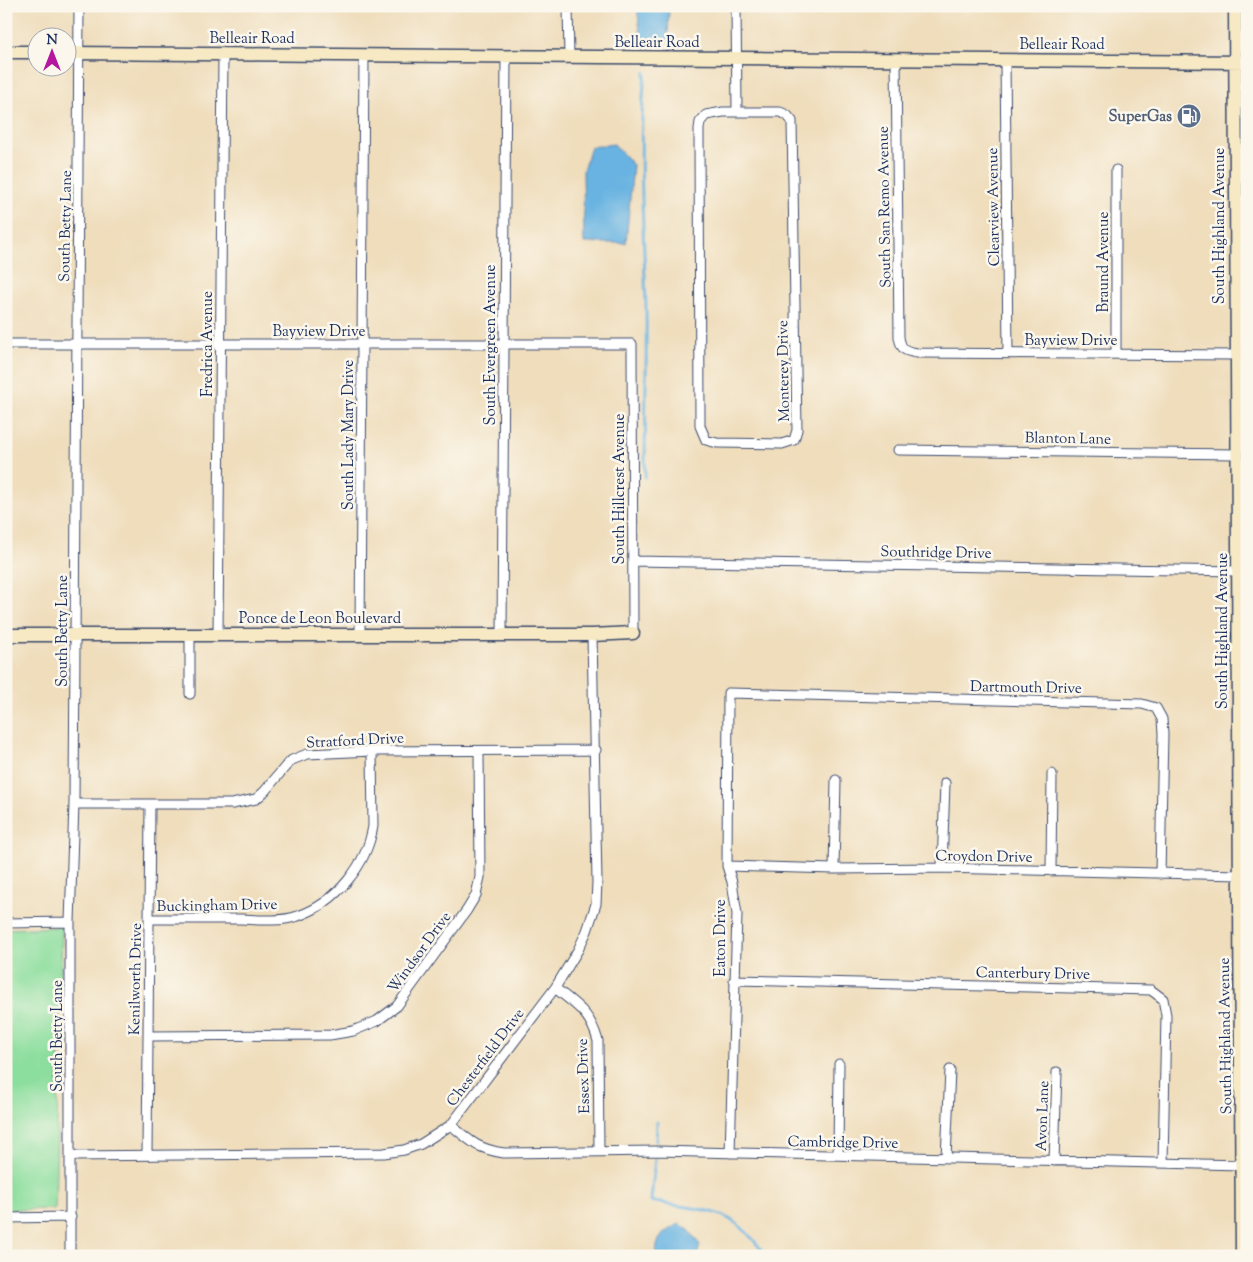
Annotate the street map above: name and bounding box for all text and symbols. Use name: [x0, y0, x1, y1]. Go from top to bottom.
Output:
north arrow: [28, 28, 78, 78]
street label: Belleair Road: [209, 29, 295, 50]
text: N: [46, 31, 58, 51]
street label: Belleair Road: [614, 33, 700, 54]
street label: Belleair Road: [1019, 35, 1105, 56]
fuel station icon: SuperGas: [1176, 103, 1202, 129]
place label: SuperGas: [1108, 107, 1172, 128]
street label: South San Remo Avenue: [874, 126, 897, 288]
street label: Clearview Avenue: [983, 147, 1006, 267]
street label: South Highland Avenue: [1210, 148, 1231, 304]
street label: South Betty Lane: [55, 170, 78, 282]
street label: Braund Avenue: [1094, 212, 1115, 312]
street label: South Evergreen Avenue: [481, 264, 502, 426]
street label: Fredrica Avenue: [198, 291, 219, 397]
street label: Monterey Drive: [773, 320, 796, 422]
street label: Bayview Drive: [273, 322, 365, 343]
street label: Bayview Drive: [1025, 331, 1117, 352]
street label: South Lady Mary Drive: [339, 360, 360, 510]
street label: South Hillcrest Avenue: [610, 413, 631, 565]
street label: Blanton Lane: [1025, 428, 1111, 451]
street label: Southridge Drive: [880, 542, 992, 565]
street label: South Highland Avenue: [1213, 553, 1234, 709]
street label: South Betty Lane: [53, 575, 74, 687]
street label: Ponce de Leon Boulevard: [239, 609, 402, 630]
street label: Dartmouth Drive: [970, 677, 1082, 700]
street label: Stratford Drive: [306, 728, 405, 755]
street label: Croydon Drive: [935, 846, 1033, 869]
street label: Buckingham Drive: [157, 895, 278, 918]
street label: Eaton Drive: [711, 899, 732, 977]
street label: Windsor Drive: [383, 908, 457, 998]
street label: Kenilworth Drive: [125, 923, 148, 1035]
street label: South Highland Avenue: [1215, 957, 1238, 1114]
street label: Canterbury Drive: [976, 963, 1090, 986]
street label: South Betty Lane: [48, 980, 69, 1092]
street label: Chesterfield Drive: [442, 1004, 530, 1111]
street label: Essex Drive: [573, 1038, 596, 1114]
street label: Avon Lane: [1032, 1080, 1055, 1152]
street label: Cambridge Drive: [787, 1132, 899, 1155]

